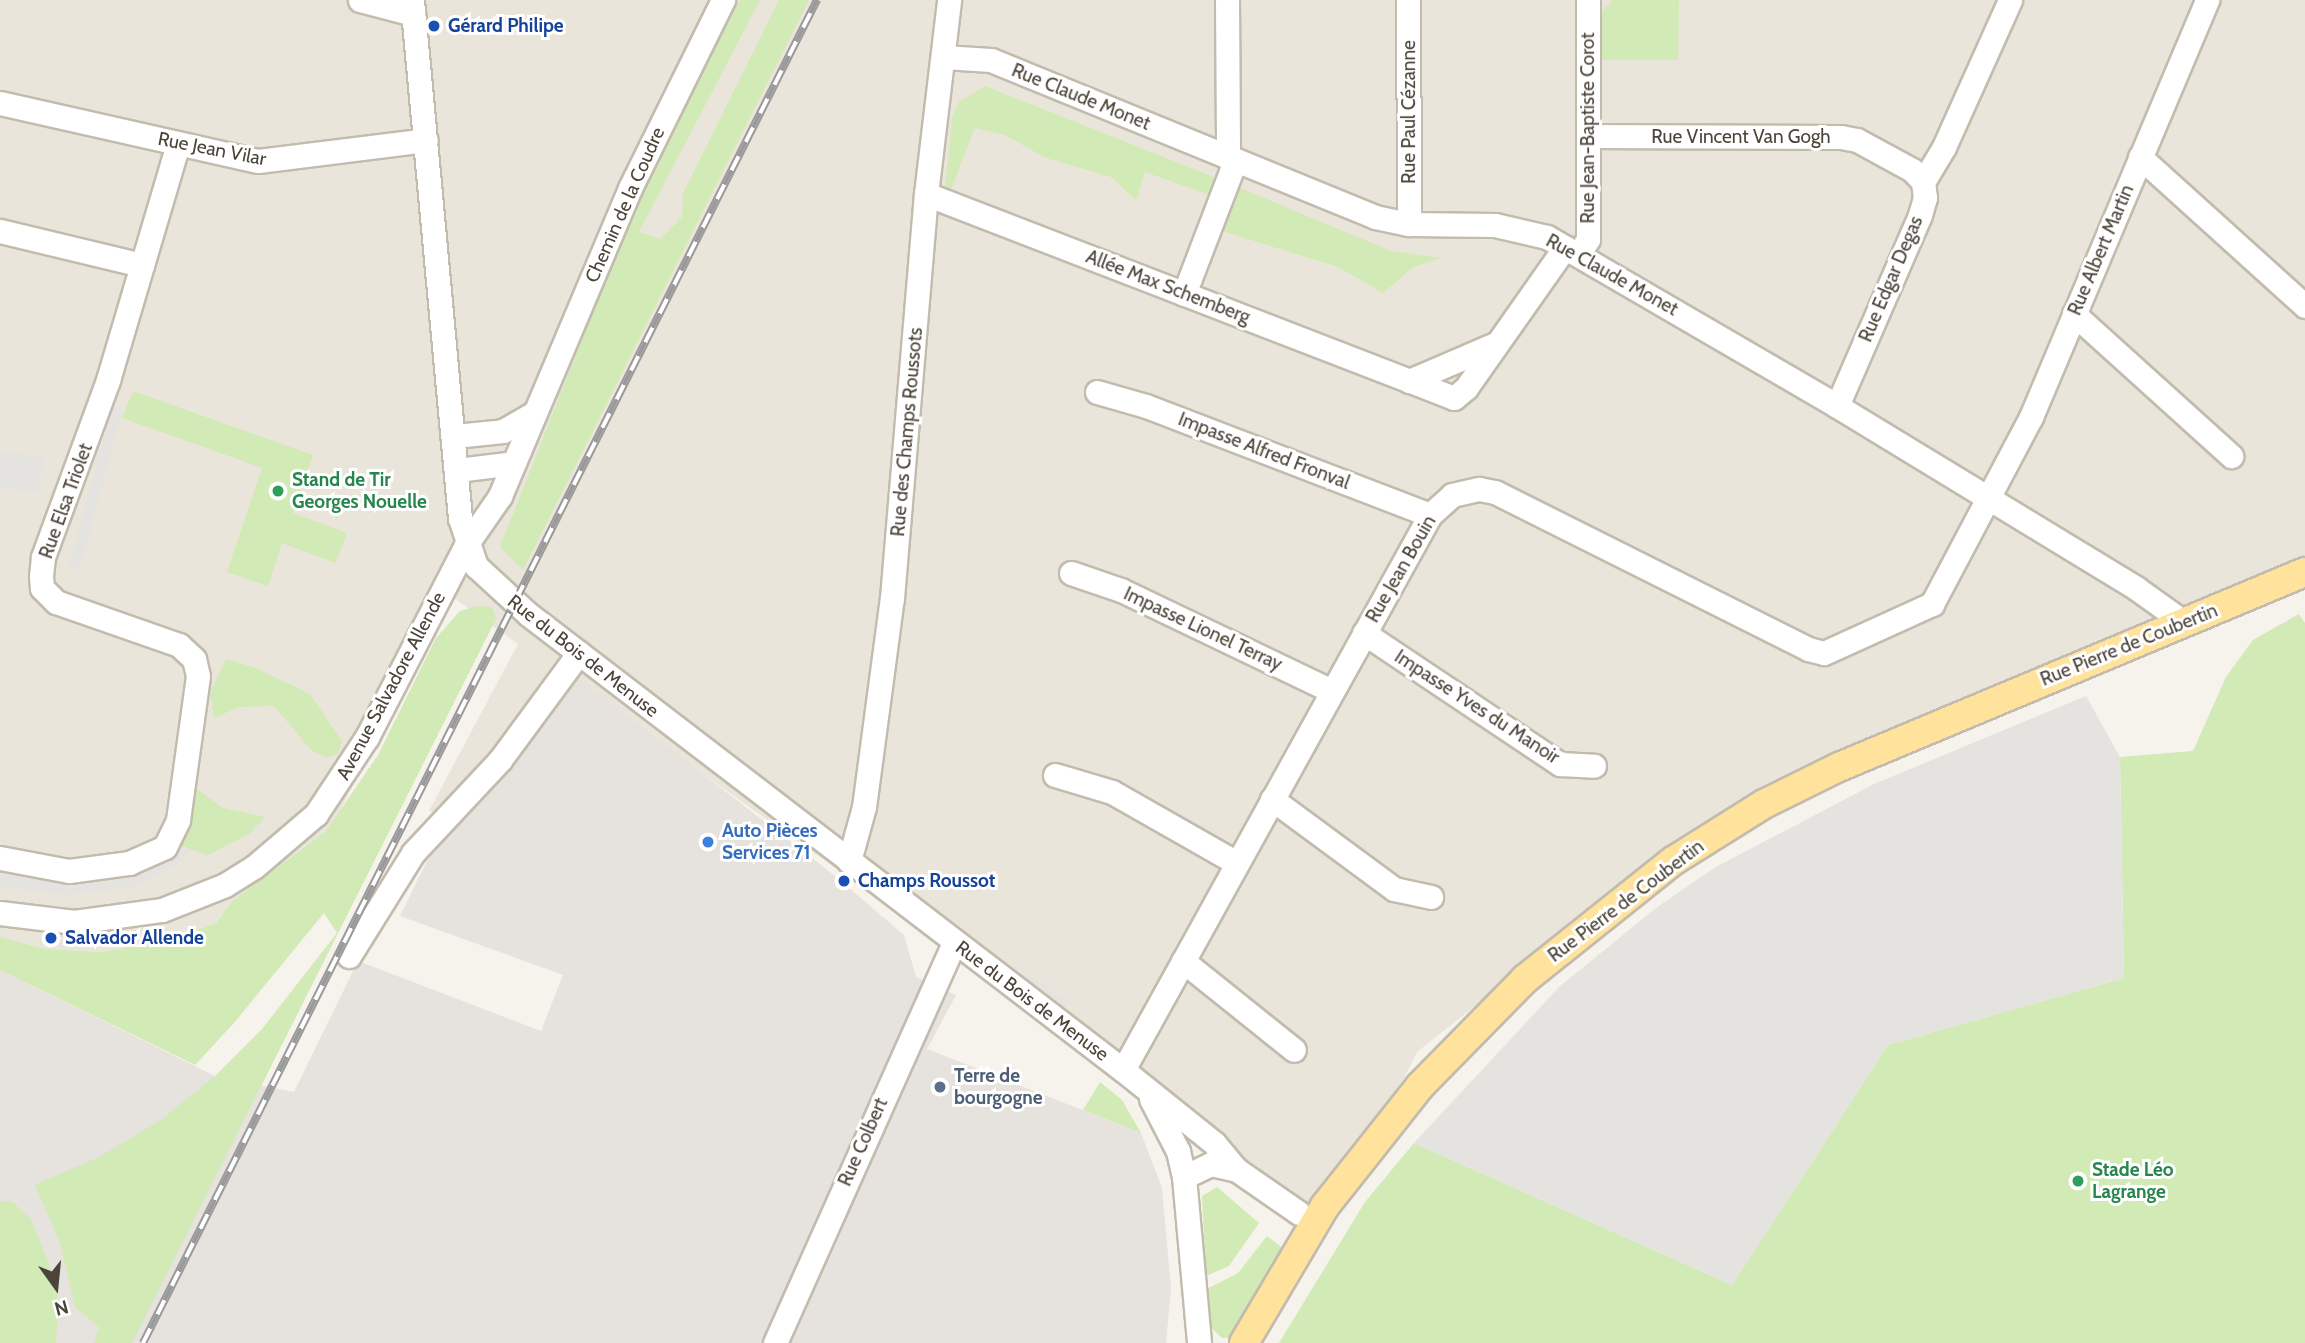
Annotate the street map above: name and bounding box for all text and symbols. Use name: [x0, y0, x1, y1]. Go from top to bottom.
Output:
place label: Gérard Philipe: [448, 15, 564, 37]
marker: Gérard Philipe: [426, 18, 442, 34]
street label: Rue Jean-Baptiste Corot: [1577, 32, 1599, 224]
street label: Rue Paul Cézanne: [1398, 40, 1420, 184]
street label: Rue Claude Monet: [1008, 59, 1154, 135]
street label: Chemin de la Coudre: [580, 124, 670, 286]
street label: Rue Vincent Van Gogh: [1651, 126, 1831, 148]
street label: Rue Jean Vilar: [156, 127, 268, 171]
street label: Rue Albert Martin: [2063, 181, 2139, 319]
street label: Rue Edgar Degas: [1854, 213, 1928, 345]
street label: Rue Claude Monet: [1542, 229, 1682, 321]
street label: Allée Max Schemberg: [1083, 245, 1253, 329]
street label: Rue des Champs Roussots: [886, 326, 928, 538]
street label: Impasse Alfred Fronval: [1175, 408, 1353, 494]
street label: Rue Elsa Triolet: [35, 440, 97, 562]
place label: Stand de Tir Georges Nouelle: [292, 469, 427, 513]
marker: Stand de Tir Georges Nouelle: [270, 483, 286, 499]
street label: Rue Jean Bouin: [1361, 511, 1441, 627]
street label: Impasse Lionel Terray: [1120, 582, 1286, 676]
street label: Avenue Salvadore Allende: [332, 588, 450, 784]
street label: Rue du Bois de Menuse: [503, 590, 663, 722]
street label: Rue Pierre de Coubertin: [2037, 599, 2221, 691]
street label: Impasse Yves du Manoir: [1390, 645, 1564, 769]
place label: Auto Pièces Services 71: [722, 820, 818, 864]
marker: Auto Pièces Services 71: [700, 834, 716, 850]
street label: Rue Pierre de Coubertin: [1544, 835, 1708, 967]
place label: Champs Roussot: [858, 870, 995, 892]
marker: Champs Roussot: [836, 873, 852, 889]
place label: Salvador Allende: [65, 927, 204, 949]
marker: Salvador Allende: [43, 930, 59, 946]
street label: Rue du Bois de Menuse: [951, 936, 1113, 1066]
place label: Terre de bourgogne: [954, 1065, 1042, 1109]
marker: Terre de bourgogne: [932, 1079, 948, 1095]
street label: Rue Colbert: [833, 1094, 893, 1190]
place label: Stade Léo Lagrange: [2092, 1159, 2174, 1203]
marker: Stade Léo Lagrange: [2070, 1173, 2086, 1189]
north arrow: [21, 1252, 91, 1322]
text: N: [52, 1295, 71, 1321]

